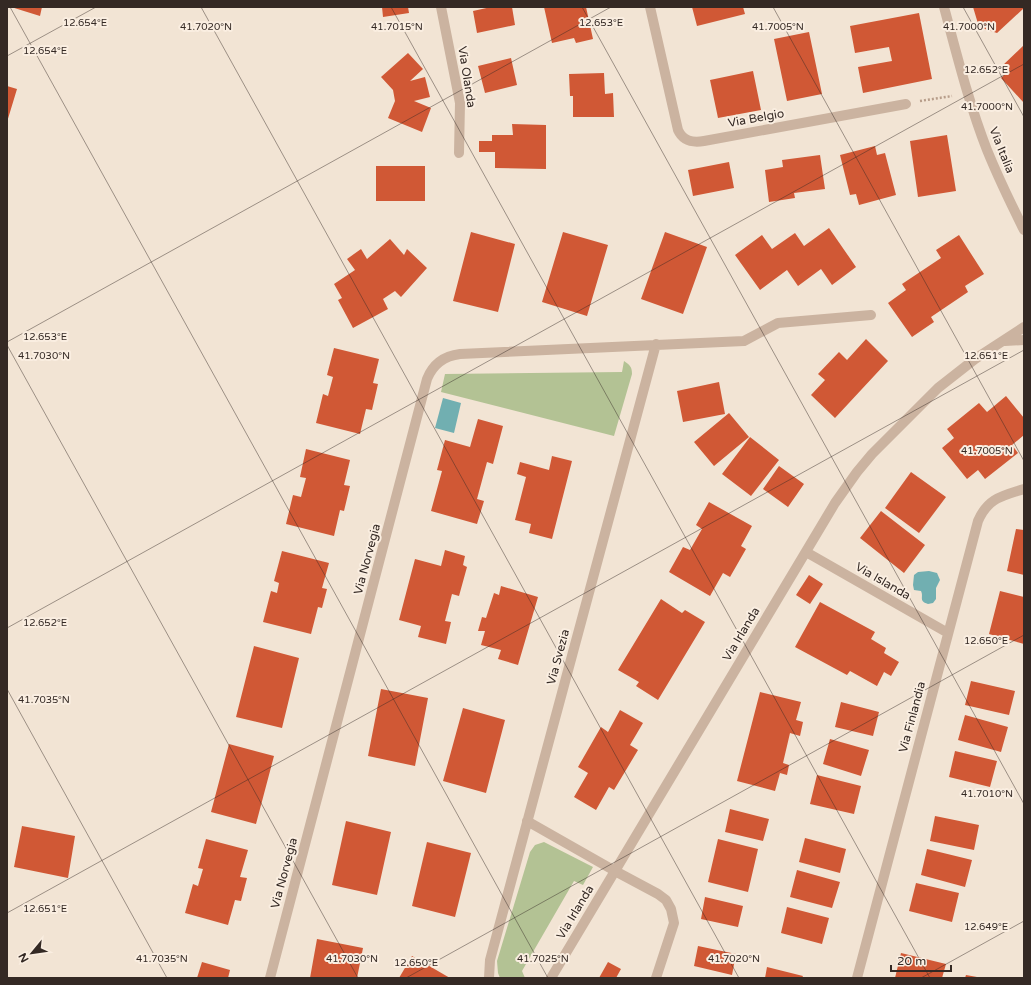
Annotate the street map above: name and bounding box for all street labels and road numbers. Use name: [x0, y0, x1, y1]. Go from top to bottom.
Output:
street label: Via Olanda: [455, 45, 479, 109]
street label: Via Belgio: [727, 106, 785, 130]
street label: Via Italia: [986, 125, 1018, 175]
street label: Via Norvegia: [351, 522, 383, 596]
street label: Via Islanda: [853, 560, 913, 602]
street label: Via Irlanda: [719, 605, 763, 663]
street label: Via Svezia: [544, 628, 572, 686]
street label: Via Finlandia: [896, 680, 928, 754]
street label: Via Norvegia: [268, 836, 300, 910]
street label: Via Irlanda: [553, 883, 597, 941]

